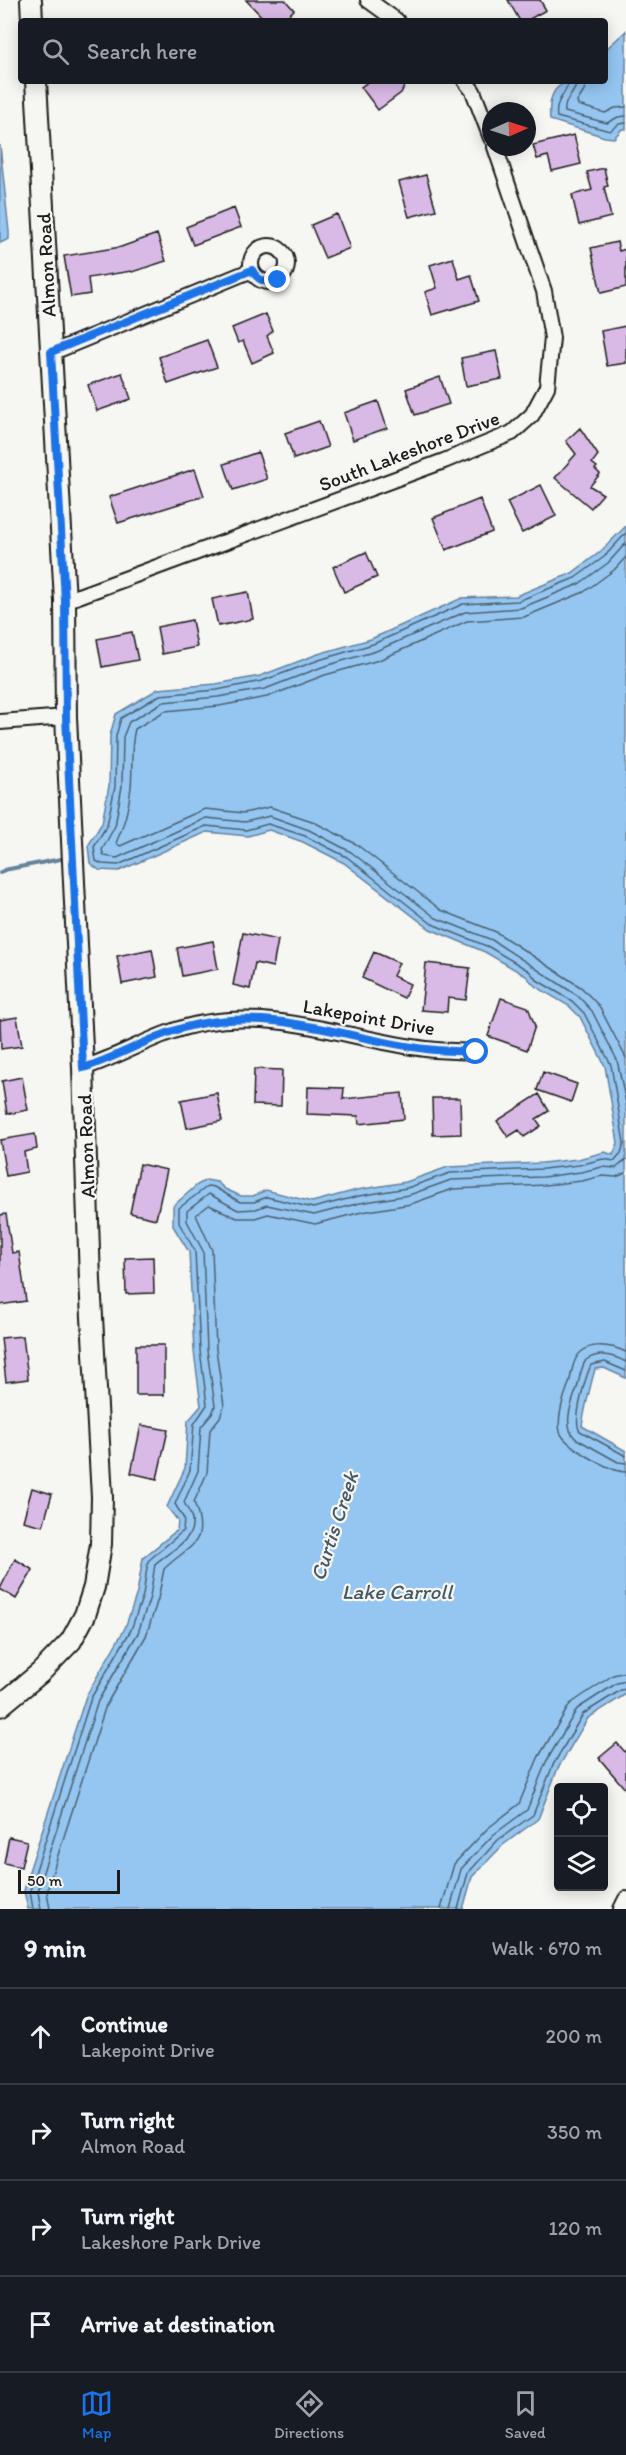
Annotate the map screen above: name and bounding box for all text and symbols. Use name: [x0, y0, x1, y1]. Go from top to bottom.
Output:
search box: [18, 18, 608, 84]
icon: search: [39, 35, 72, 68]
text: Search here: [87, 38, 197, 65]
north arrow: [482, 102, 536, 156]
street label: Almon Road: [31, 212, 61, 318]
route end: [264, 266, 290, 292]
street label: South Lakeshore Drive: [315, 405, 503, 497]
street label: Lakepoint Drive: [301, 994, 437, 1040]
route start: [462, 1038, 488, 1064]
street label: Almon Road: [72, 1093, 100, 1199]
water label: Curtis Creek: [305, 1467, 364, 1584]
water label: Lake Carroll: [342, 1579, 454, 1604]
map controls: [554, 1783, 608, 1891]
button: locate: [554, 1783, 608, 1837]
button: layers: [554, 1837, 608, 1891]
scale bar: [18, 1867, 120, 1894]
text: 50 m: [27, 1871, 62, 1890]
text: 9 min: [24, 1932, 86, 1964]
text: Walk · 670 m: [491, 1936, 602, 1960]
text: Continue: [81, 2011, 168, 2038]
icon: ahead: [24, 2020, 57, 2053]
text: 200 m: [546, 2024, 602, 2048]
text: Lakepoint Drive: [81, 2038, 215, 2062]
text: Turn right: [81, 2107, 175, 2134]
icon: right: [24, 2116, 57, 2149]
text: 350 m: [547, 2120, 602, 2144]
text: Almon Road: [81, 2134, 185, 2158]
text: Turn right: [81, 2203, 175, 2230]
icon: right: [24, 2212, 57, 2245]
text: 120 m: [549, 2216, 602, 2240]
text: Lakeshore Park Drive: [81, 2230, 261, 2254]
icon: arrive: [24, 2308, 57, 2341]
text: Arrive at destination: [81, 2311, 275, 2338]
tab: Map: [80, 2387, 113, 2442]
tab: Directions: [274, 2387, 344, 2442]
tab: Saved: [505, 2387, 546, 2442]

